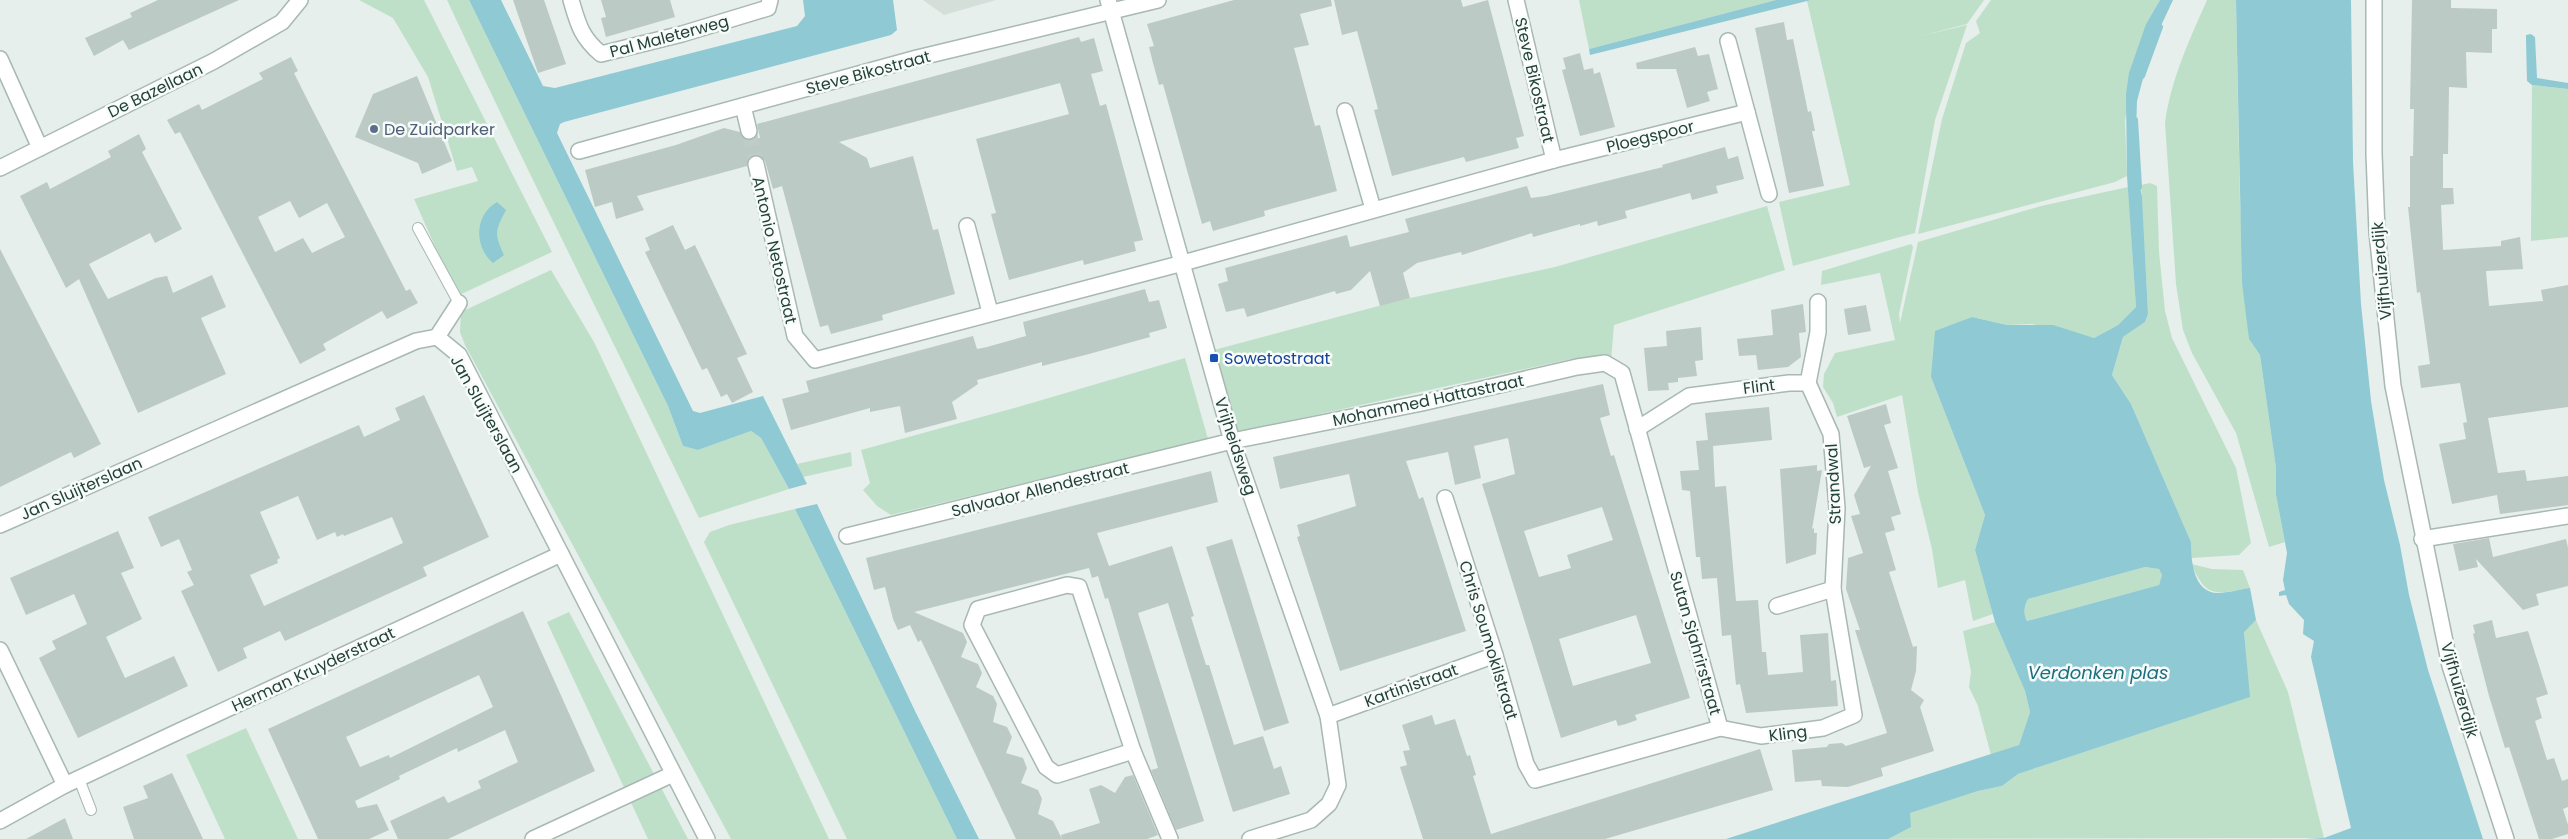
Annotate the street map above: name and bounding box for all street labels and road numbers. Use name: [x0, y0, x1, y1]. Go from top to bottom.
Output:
street label: Pal Maleterweg: [607, 10, 731, 63]
street label: Steve Bikostraat: [1509, 15, 1560, 145]
street label: Steve Bikostraat: [803, 45, 933, 100]
street label: De Bazellaan: [104, 58, 207, 123]
street label: Ploegspoor: [1604, 114, 1696, 159]
street label: Antonio Netostraat: [746, 174, 803, 326]
street label: Vijfhuizerdijk: [2366, 220, 2397, 321]
street label: Jan Sluijterslaan: [445, 351, 528, 477]
street label: Mohammed Hattastraat: [1330, 369, 1526, 432]
street label: Flint: [1742, 373, 1777, 400]
street label: Vrijheidsweg: [1209, 394, 1262, 498]
street label: Strandwal: [1820, 443, 1847, 525]
street label: Jan Sluijterslaan: [17, 451, 146, 526]
street label: Salvador Allendestraat: [949, 456, 1132, 523]
street label: Chris Soumokilstraat: [1453, 558, 1524, 723]
street label: Sutan Sjahrirstraat: [1664, 569, 1727, 718]
street label: Herman Kruyderstraat: [228, 621, 399, 717]
street label: Vijfhuizerdijk: [2435, 640, 2484, 741]
street label: Kartinistraat: [1361, 658, 1461, 713]
street label: Kling: [1768, 720, 1809, 747]

